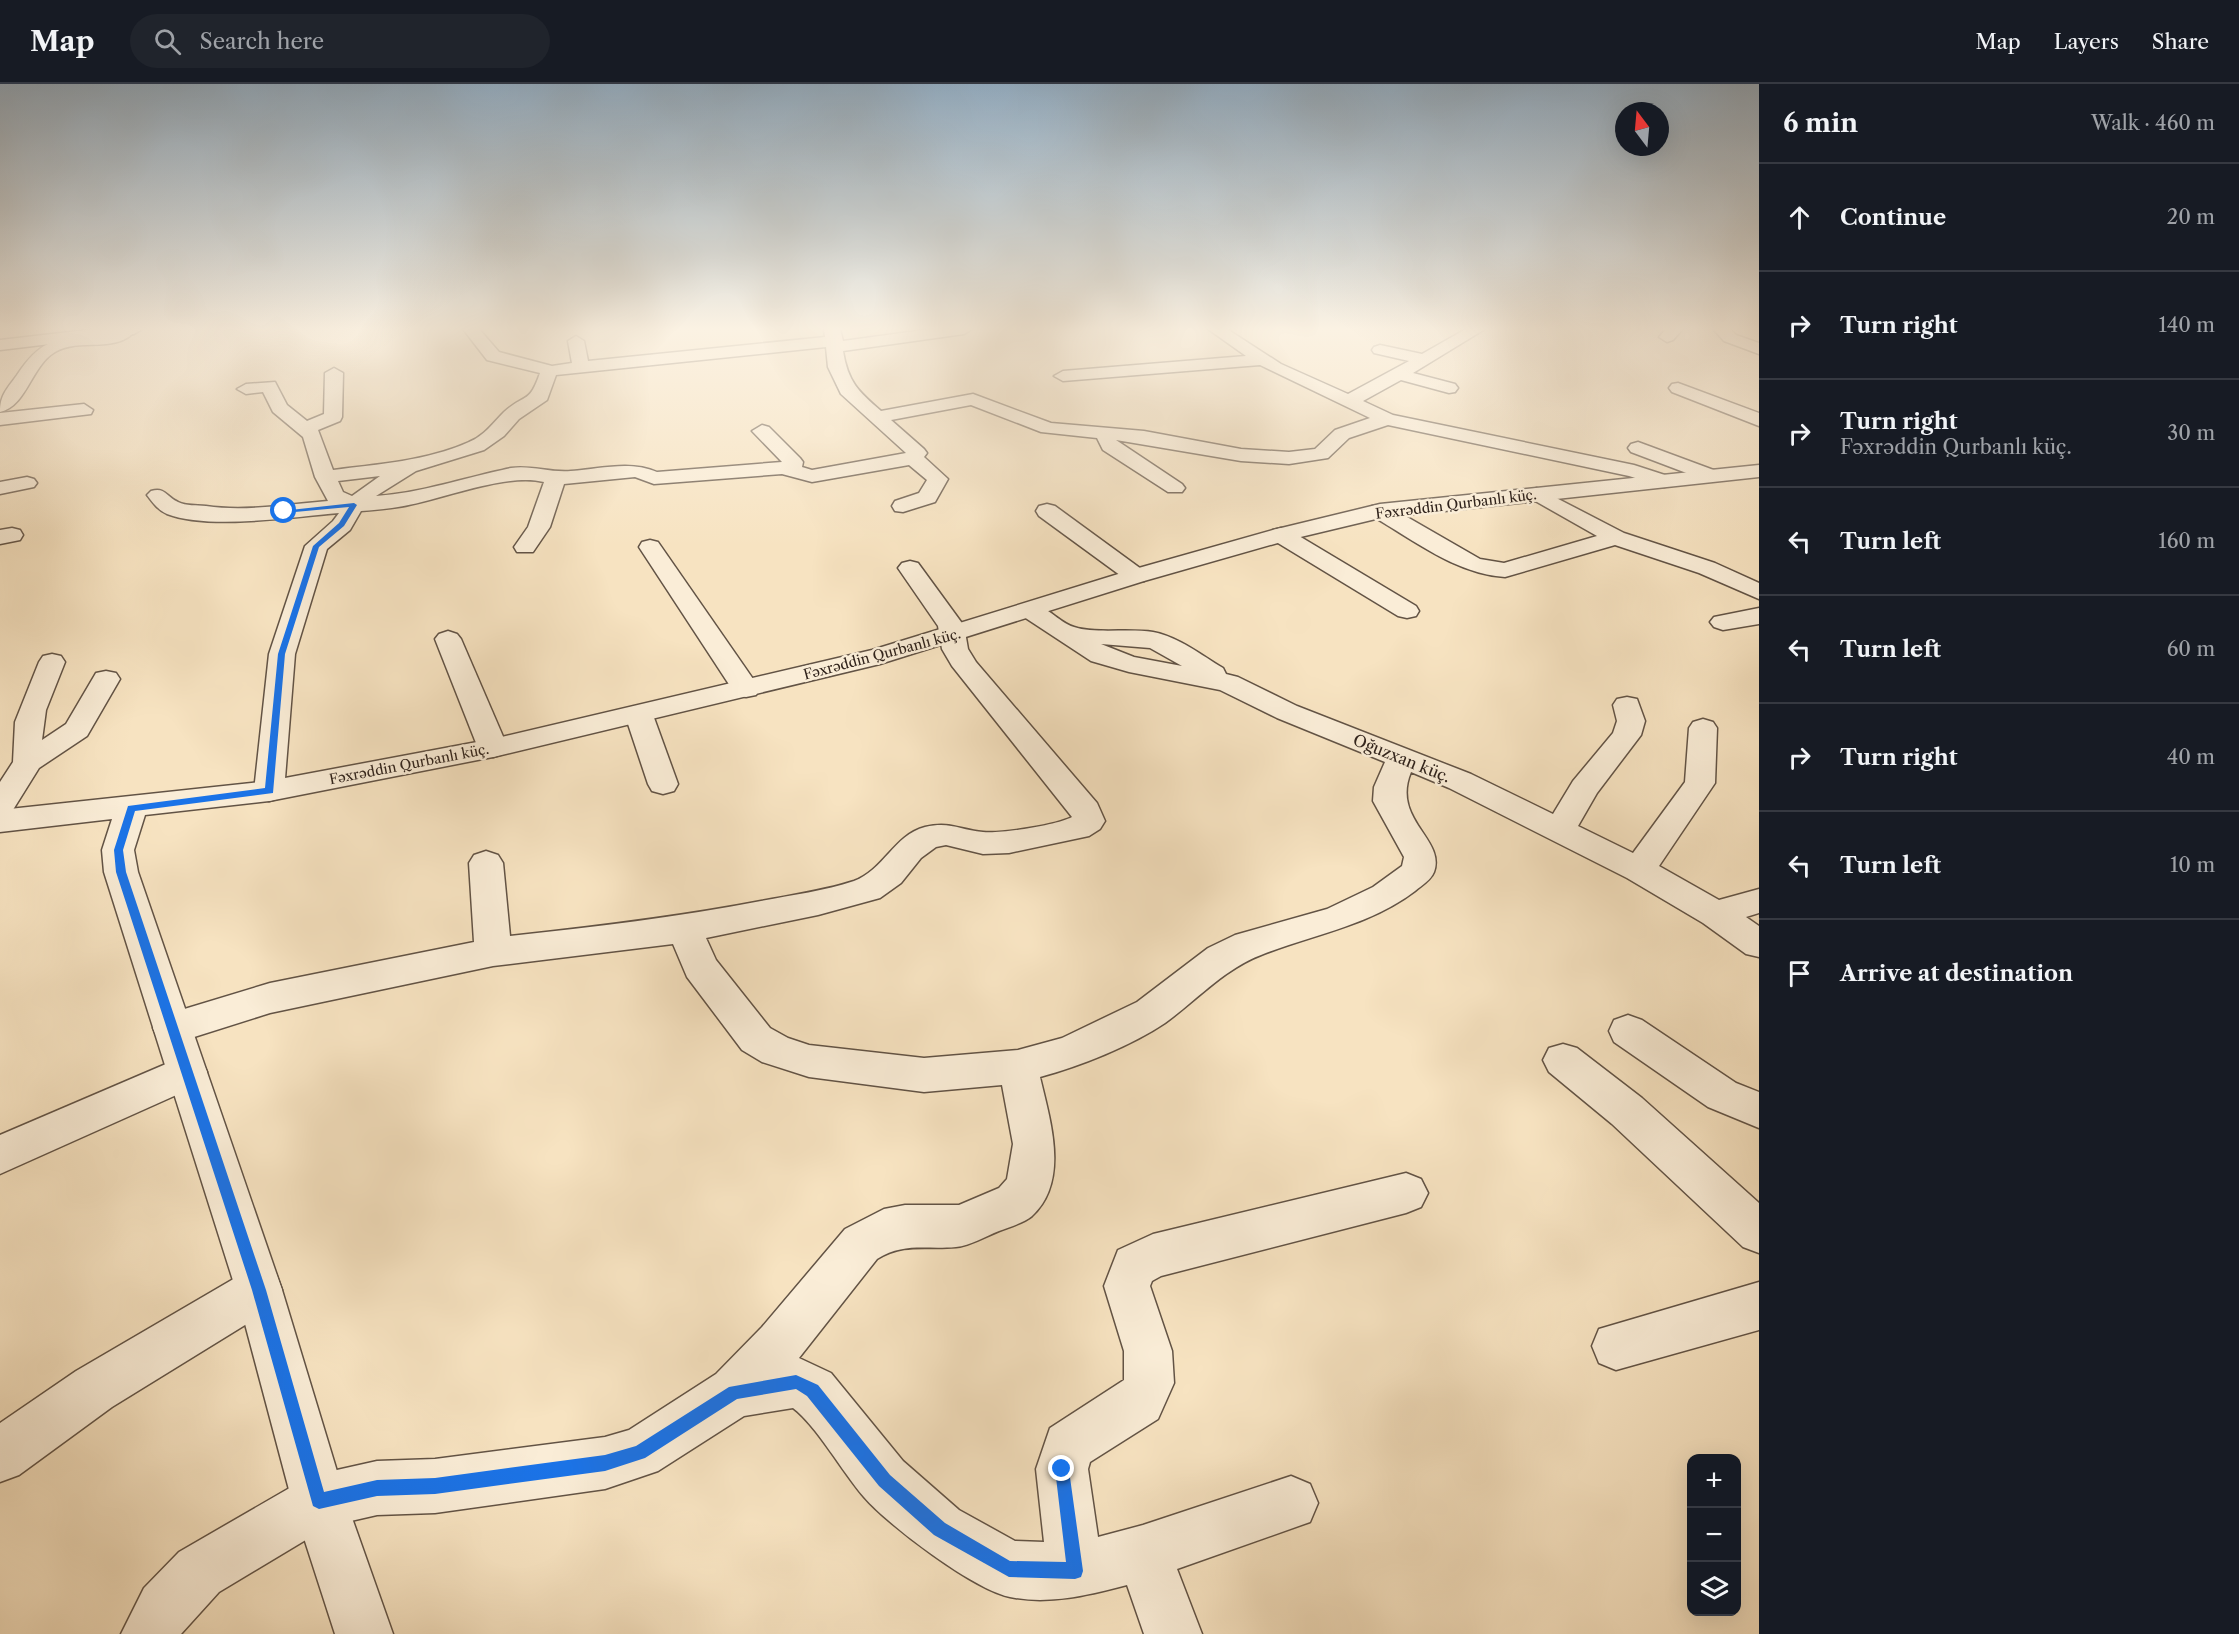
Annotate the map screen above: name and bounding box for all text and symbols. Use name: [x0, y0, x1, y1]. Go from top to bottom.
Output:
search box: [130, 14, 550, 68]
text: Map: [30, 24, 94, 58]
icon: search: [151, 25, 184, 58]
text: Search here: [199, 28, 324, 55]
text: Map: [1976, 29, 2021, 54]
text: Layers: [2054, 29, 2119, 54]
text: Share: [2152, 29, 2209, 54]
north arrow: [1615, 102, 1669, 156]
text: 6 min: [1783, 107, 1858, 139]
text: Walk · 460 m: [2091, 111, 2215, 135]
icon: ahead: [1783, 201, 1816, 234]
text: Continue: [1840, 204, 1946, 231]
text: 20 m: [2167, 205, 2215, 229]
icon: right: [1783, 309, 1816, 342]
text: Turn right: [1840, 312, 1958, 339]
text: 140 m: [2158, 313, 2215, 337]
text: Turn right: [1840, 408, 1958, 435]
icon: right: [1783, 417, 1816, 450]
text: 30 m: [2167, 421, 2215, 445]
text: Fəxrəddin Qurbanlı küç.: [1840, 435, 2072, 459]
street label: Fəxrəddin Qurbanlı küç.: [1374, 485, 1538, 523]
route start: [270, 497, 296, 523]
icon: left: [1783, 525, 1816, 558]
text: Turn left: [1840, 528, 1941, 555]
text: 160 m: [2158, 529, 2215, 553]
street label: Fəxrəddin Qurbanlı küç.: [801, 624, 963, 684]
icon: left: [1783, 633, 1816, 666]
text: Turn left: [1840, 636, 1941, 663]
text: 60 m: [2167, 637, 2215, 661]
street label: Oğuzxan küç.: [1350, 729, 1454, 787]
street label: Fəxrəddin Qurbanlı küç.: [328, 740, 490, 788]
icon: right: [1783, 741, 1816, 774]
text: Turn right: [1840, 744, 1958, 771]
text: 40 m: [2167, 745, 2215, 769]
icon: left: [1783, 849, 1816, 882]
text: Turn left: [1840, 852, 1941, 879]
text: 10 m: [2170, 853, 2215, 877]
icon: arrive: [1783, 957, 1816, 990]
text: Arrive at destination: [1840, 960, 2073, 987]
map controls: [1687, 1454, 1741, 1616]
button: +: [1687, 1454, 1741, 1508]
route end: [1048, 1455, 1074, 1481]
button: −: [1687, 1508, 1741, 1562]
button: layers: [1687, 1562, 1741, 1616]

